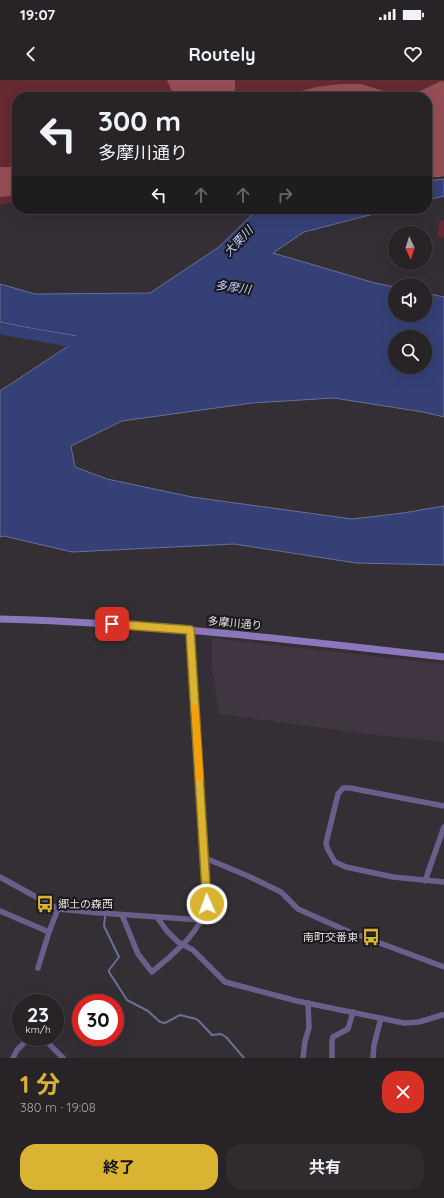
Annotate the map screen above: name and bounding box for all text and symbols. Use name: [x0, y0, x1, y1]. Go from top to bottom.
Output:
text: 19:07: [20, 5, 55, 24]
icon: back: [20, 43, 42, 65]
text: Routely: [188, 43, 256, 66]
icon: heart: [402, 43, 424, 65]
text: 300 m: [98, 103, 181, 138]
icon: left: [32, 108, 84, 160]
text: 多摩川通り: [98, 141, 188, 164]
icon: left: [148, 184, 170, 206]
icon: ahead: [190, 184, 212, 206]
icon: ahead: [232, 184, 254, 206]
icon: right: [274, 184, 296, 206]
water label: 大栗川: [220, 221, 257, 259]
north arrow: [388, 226, 432, 270]
map controls: [388, 226, 432, 374]
water label: 多摩川: [214, 277, 254, 297]
button: sound: [388, 278, 432, 322]
button: search: [388, 330, 432, 374]
pin: [95, 607, 129, 641]
icon: arrive: [101, 613, 123, 635]
street label: 多摩川通り: [207, 614, 263, 632]
position arrow: [186, 883, 228, 925]
bus stop icon: 郷土の森西: [35, 894, 55, 914]
place label: 郷土の森西: [58, 897, 113, 911]
bus stop icon: 南町交番東: [361, 927, 381, 947]
place label: 南町交番東: [303, 930, 358, 944]
speed limit sign: 30: [72, 994, 124, 1046]
text: 23: [27, 1002, 49, 1027]
text: km/h: [25, 1023, 51, 1036]
text: 1 分: [20, 1069, 60, 1099]
button: close: [382, 1071, 424, 1113]
text: 380 m · 19:08: [20, 1099, 96, 1115]
button: 終了: [20, 1144, 218, 1190]
button: 共有: [226, 1144, 424, 1190]

